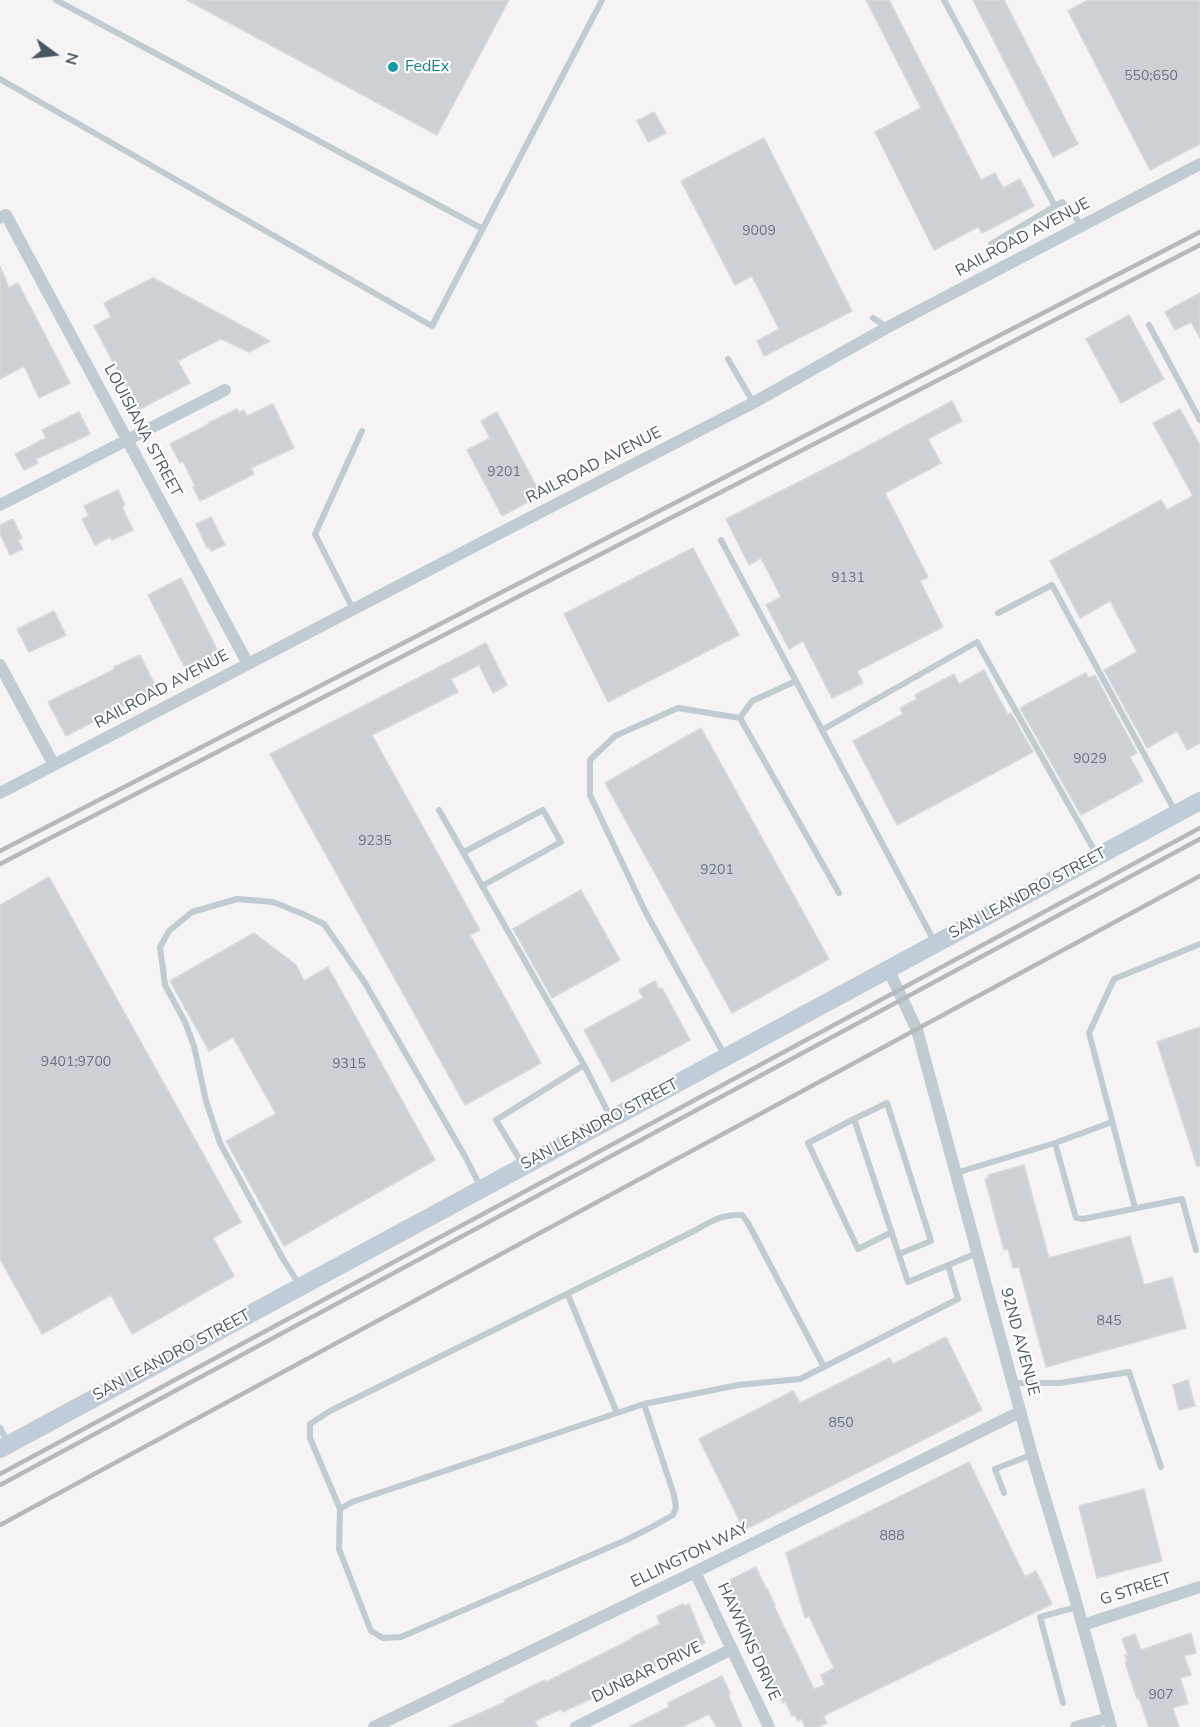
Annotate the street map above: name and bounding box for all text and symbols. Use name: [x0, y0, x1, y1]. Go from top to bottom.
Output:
north arrow: [24, 24, 84, 84]
text: N: [59, 50, 84, 67]
place label: FedEx: [405, 57, 449, 77]
marker: FedEx: [386, 60, 400, 74]
house number: 550;650: [1124, 69, 1178, 85]
street label: RAILROAD AVENUE: [953, 194, 1093, 282]
house number: 9009: [742, 224, 776, 240]
street label: LOUISIANA STREET: [99, 361, 185, 501]
street label: RAILROAD AVENUE: [523, 424, 665, 508]
house number: 9201: [487, 465, 521, 481]
house number: 9131: [831, 571, 865, 587]
street label: RAILROAD AVENUE: [92, 646, 232, 734]
house number: 9029: [1073, 752, 1107, 768]
house number: 9235: [358, 834, 392, 850]
street label: SAN LEANDRO STREET: [946, 844, 1110, 944]
house number: 9201: [700, 863, 734, 879]
house number: 9401;9700: [41, 1055, 111, 1071]
house number: 9315: [332, 1057, 366, 1073]
street label: SAN LEANDRO STREET: [518, 1075, 682, 1175]
street label: 92ND AVENUE: [995, 1286, 1043, 1398]
street label: SAN LEANDRO STREET: [90, 1306, 254, 1406]
house number: 845: [1096, 1314, 1122, 1330]
house number: 850: [828, 1416, 854, 1432]
street label: ELLINGTON WAY: [628, 1519, 752, 1593]
house number: 888: [879, 1529, 905, 1545]
street label: G STREET: [1098, 1569, 1174, 1611]
street label: HAWKINS DRIVE: [712, 1580, 784, 1704]
street label: DUNBAR DRIVE: [589, 1638, 705, 1708]
house number: 907: [1148, 1688, 1174, 1704]

